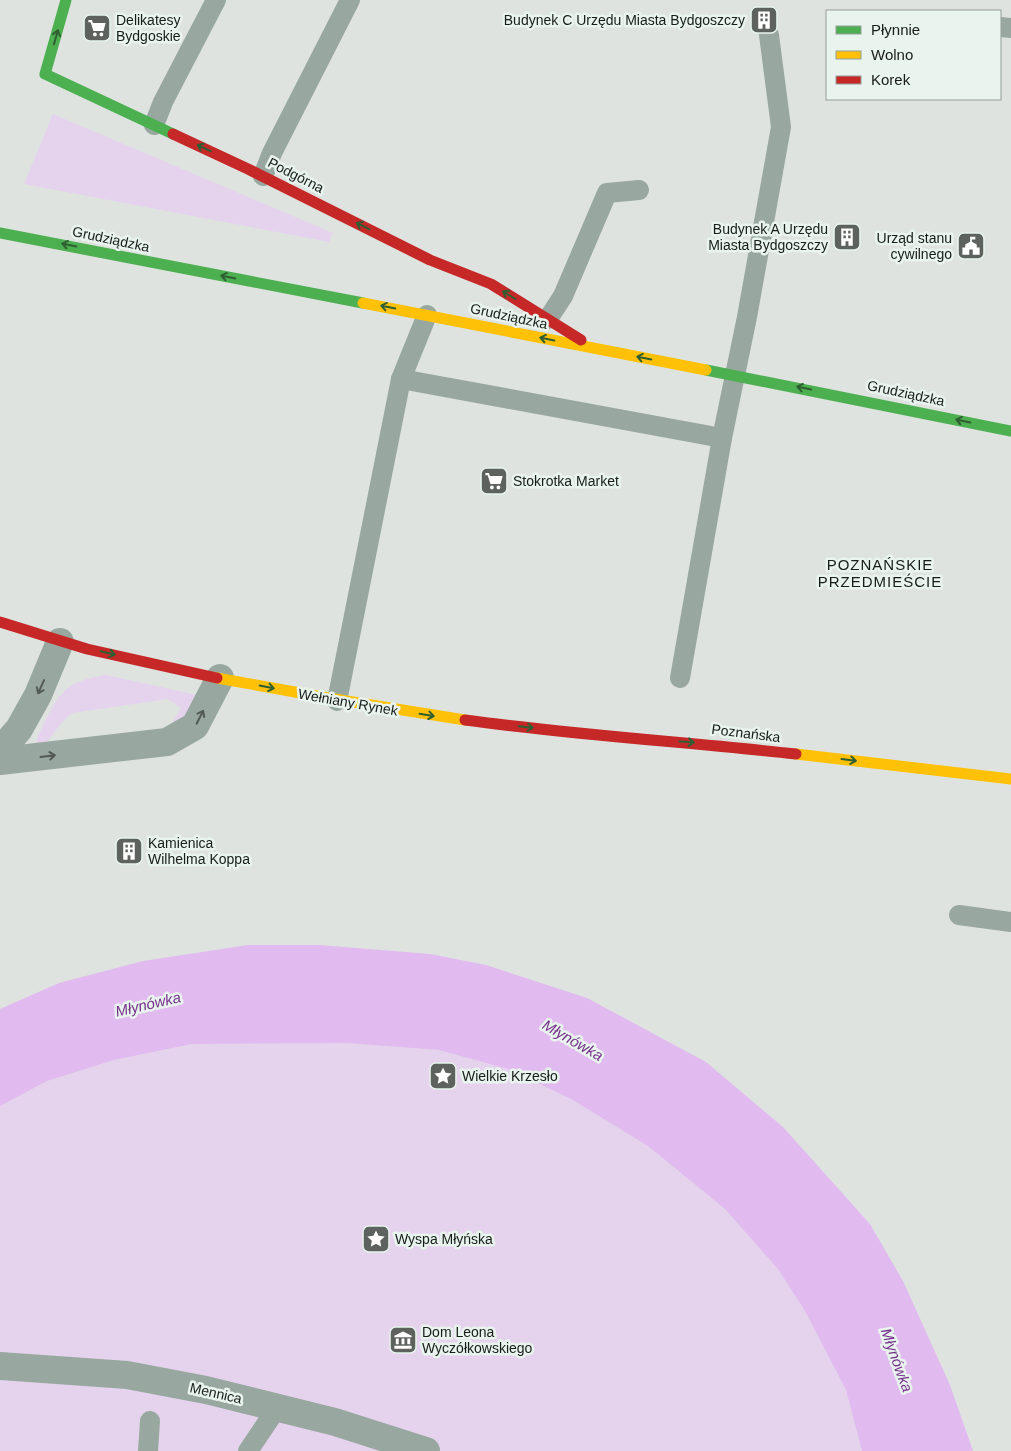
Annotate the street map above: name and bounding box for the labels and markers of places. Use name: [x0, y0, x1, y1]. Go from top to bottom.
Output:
building icon: Budynek C Urzędu Miasta Bydgoszczy: [749, 5, 779, 35]
place label: Delikatesy Bydgoskie: [116, 12, 181, 44]
place label: Budynek C Urzędu Miasta Bydgoszczy: [504, 12, 745, 28]
supermarket icon: Delikatesy Bydgoskie: [82, 13, 112, 43]
place label: Budynek A Urzędu Miasta Bydgoszczy: [708, 221, 828, 253]
building icon: Budynek A Urzędu Miasta Bydgoszczy: [832, 222, 862, 252]
place label: Urząd stanu cywilnego: [877, 230, 952, 262]
public building icon: Urząd stanu cywilnego: [956, 231, 986, 261]
supermarket icon: Stokrotka Market: [479, 466, 509, 496]
place label: Stokrotka Market: [513, 473, 619, 489]
place label: Kamienica Wilhelma Koppa: [148, 835, 250, 867]
building icon: Kamienica Wilhelma Koppa: [114, 836, 144, 866]
place icon: Wielkie Krzesło: [428, 1061, 458, 1091]
place label: Wielkie Krzesło: [462, 1068, 558, 1084]
place icon: Wyspa Młyńska: [361, 1224, 391, 1254]
place label: Wyspa Młyńska: [395, 1231, 493, 1247]
place label: Dom Leona Wyczółkowskiego: [422, 1324, 533, 1356]
museum icon: Dom Leona Wyczółkowskiego: [388, 1325, 418, 1355]

